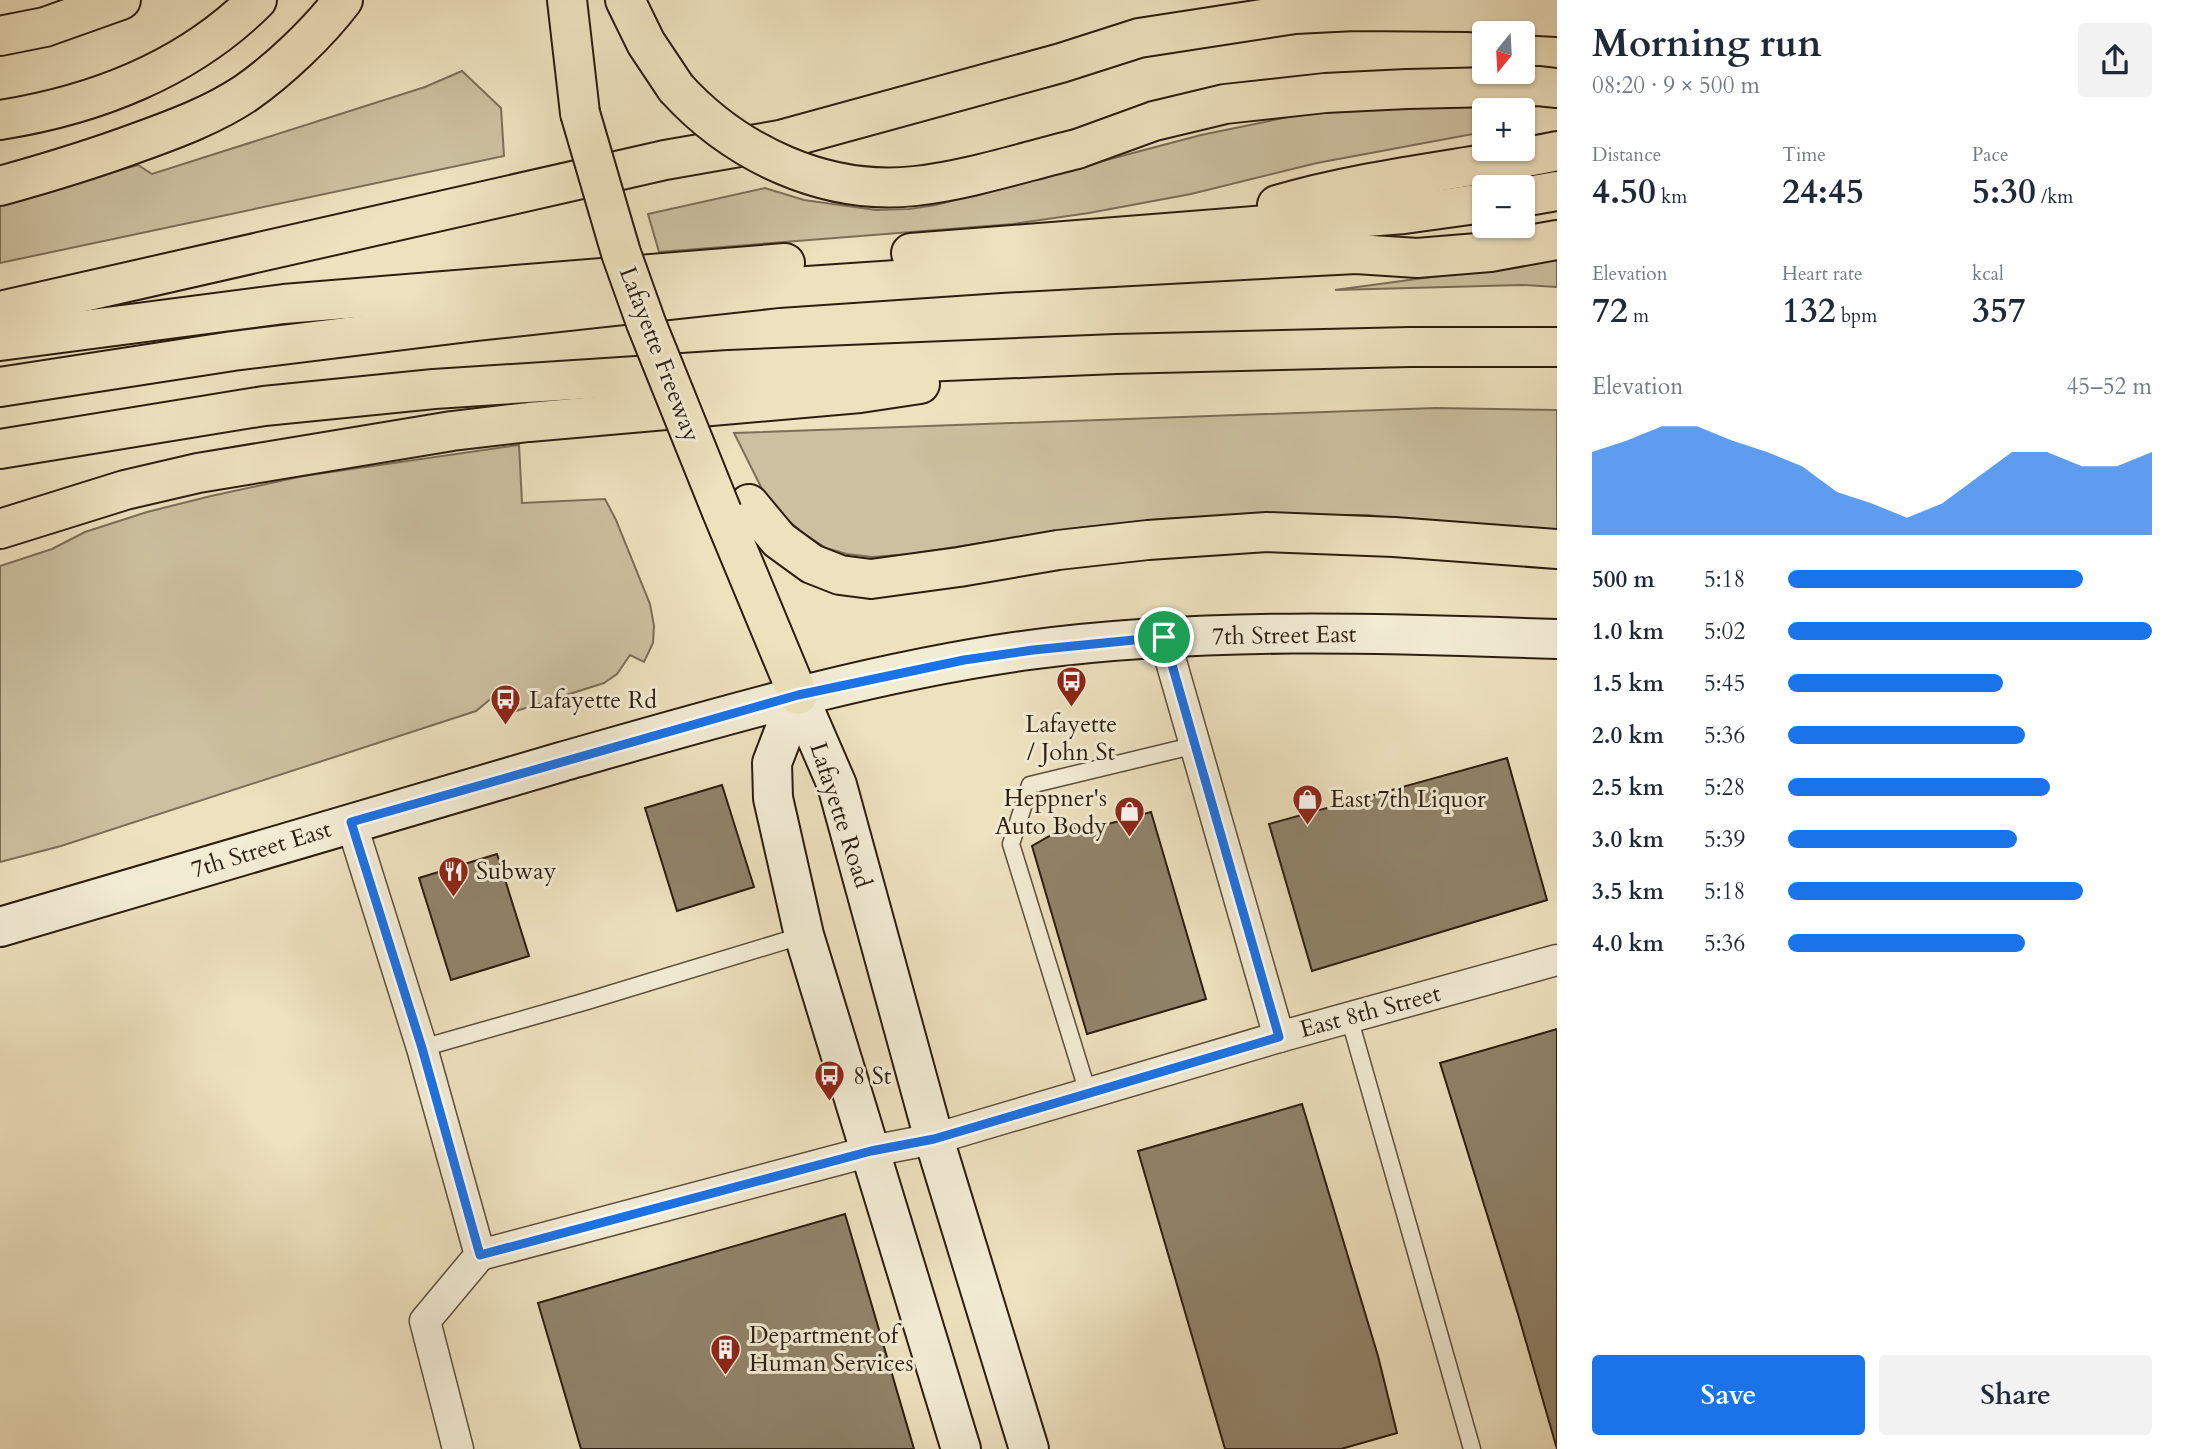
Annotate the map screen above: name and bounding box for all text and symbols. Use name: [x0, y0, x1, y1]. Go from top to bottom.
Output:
text: Morning run: [1592, 18, 1822, 70]
north arrow: [1472, 21, 1535, 84]
map controls: [1472, 21, 1535, 238]
button: share: [2078, 23, 2152, 97]
text: 08:20 · 9 × 500 m: [1592, 70, 1760, 101]
button: +: [1472, 98, 1535, 161]
text: Distance: [1592, 142, 1661, 168]
text: Time: [1782, 142, 1826, 168]
text: Pace: [1972, 142, 2009, 168]
text: 4.50: [1592, 168, 1656, 216]
text: 24:45: [1782, 168, 1864, 216]
text: 5:30: [1972, 168, 2036, 216]
button: −: [1472, 175, 1535, 238]
text: km: [1656, 184, 1687, 210]
text: /km: [2036, 184, 2073, 210]
text: Elevation: [1592, 261, 1667, 287]
text: Heart rate: [1782, 261, 1863, 287]
text: kcal: [1972, 261, 2004, 287]
street label: Lafayette Freeway: [611, 262, 708, 447]
text: 72: [1592, 287, 1628, 335]
text: 132: [1782, 287, 1836, 335]
text: 357: [1972, 287, 2026, 335]
text: m: [1628, 303, 1649, 329]
text: bpm: [1836, 303, 1877, 329]
text: Elevation: [1592, 371, 1683, 402]
text: 45–52 m: [2067, 371, 2152, 402]
text: 500 m: [1592, 564, 1655, 595]
text: 5:18: [1704, 564, 1745, 595]
pin: [1134, 607, 1194, 667]
text: 1.0 km: [1592, 616, 1664, 647]
text: 5:02: [1704, 616, 1745, 647]
icon: arrive: [1145, 618, 1183, 656]
street label: 7th Street East: [1211, 618, 1357, 653]
bus stop icon: Lafayette / John St: [1054, 665, 1088, 709]
text: 1.5 km: [1592, 668, 1664, 699]
text: 5:45: [1704, 668, 1745, 699]
bus stop icon: Lafayette Rd: [489, 683, 523, 727]
place label: Lafayette Rd: [529, 684, 657, 717]
place label: Lafayette / John St: [1025, 708, 1117, 769]
text: 2.0 km: [1592, 720, 1664, 751]
text: 5:36: [1704, 720, 1745, 751]
street label: Lafayette Road: [801, 738, 880, 892]
text: 2.5 km: [1592, 772, 1664, 803]
text: 5:28: [1704, 772, 1745, 803]
place label: Heppner's Auto Body: [995, 782, 1107, 843]
shop icon: East 7th Liquor: [1290, 782, 1324, 826]
place label: East 7th Liquor: [1330, 783, 1486, 816]
shop icon: Heppner's Auto Body: [1113, 795, 1147, 839]
street label: 7th Street East: [187, 812, 335, 886]
text: 3.0 km: [1592, 824, 1664, 855]
text: 5:39: [1704, 824, 1745, 855]
restaurant icon: Subway: [436, 854, 470, 898]
place label: Subway: [476, 855, 557, 888]
text: 3.5 km: [1592, 876, 1664, 907]
text: 5:18: [1704, 876, 1745, 907]
text: 4.0 km: [1592, 928, 1664, 959]
text: 5:36: [1704, 928, 1745, 959]
street label: East 8th Street: [1296, 977, 1445, 1046]
bus stop icon: 8 St: [813, 1059, 847, 1103]
place label: 8 St: [853, 1060, 892, 1093]
place label: Department of Human Services: [749, 1319, 913, 1380]
building icon: Department of Human Services: [709, 1332, 743, 1376]
button: Save: [1592, 1355, 1865, 1435]
button: Share: [1879, 1355, 2152, 1435]

